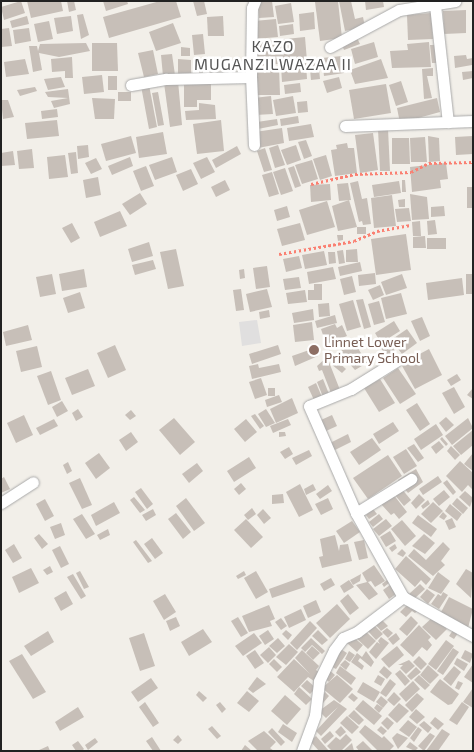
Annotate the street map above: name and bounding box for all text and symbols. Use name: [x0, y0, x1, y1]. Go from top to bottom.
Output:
district label: KAZO MUGANZILWAZAA II: [192, 36, 354, 74]
place label: Linnet Lower Primary School: [324, 334, 420, 367]
marker: Linnet Lower Primary School: [308, 344, 320, 356]

